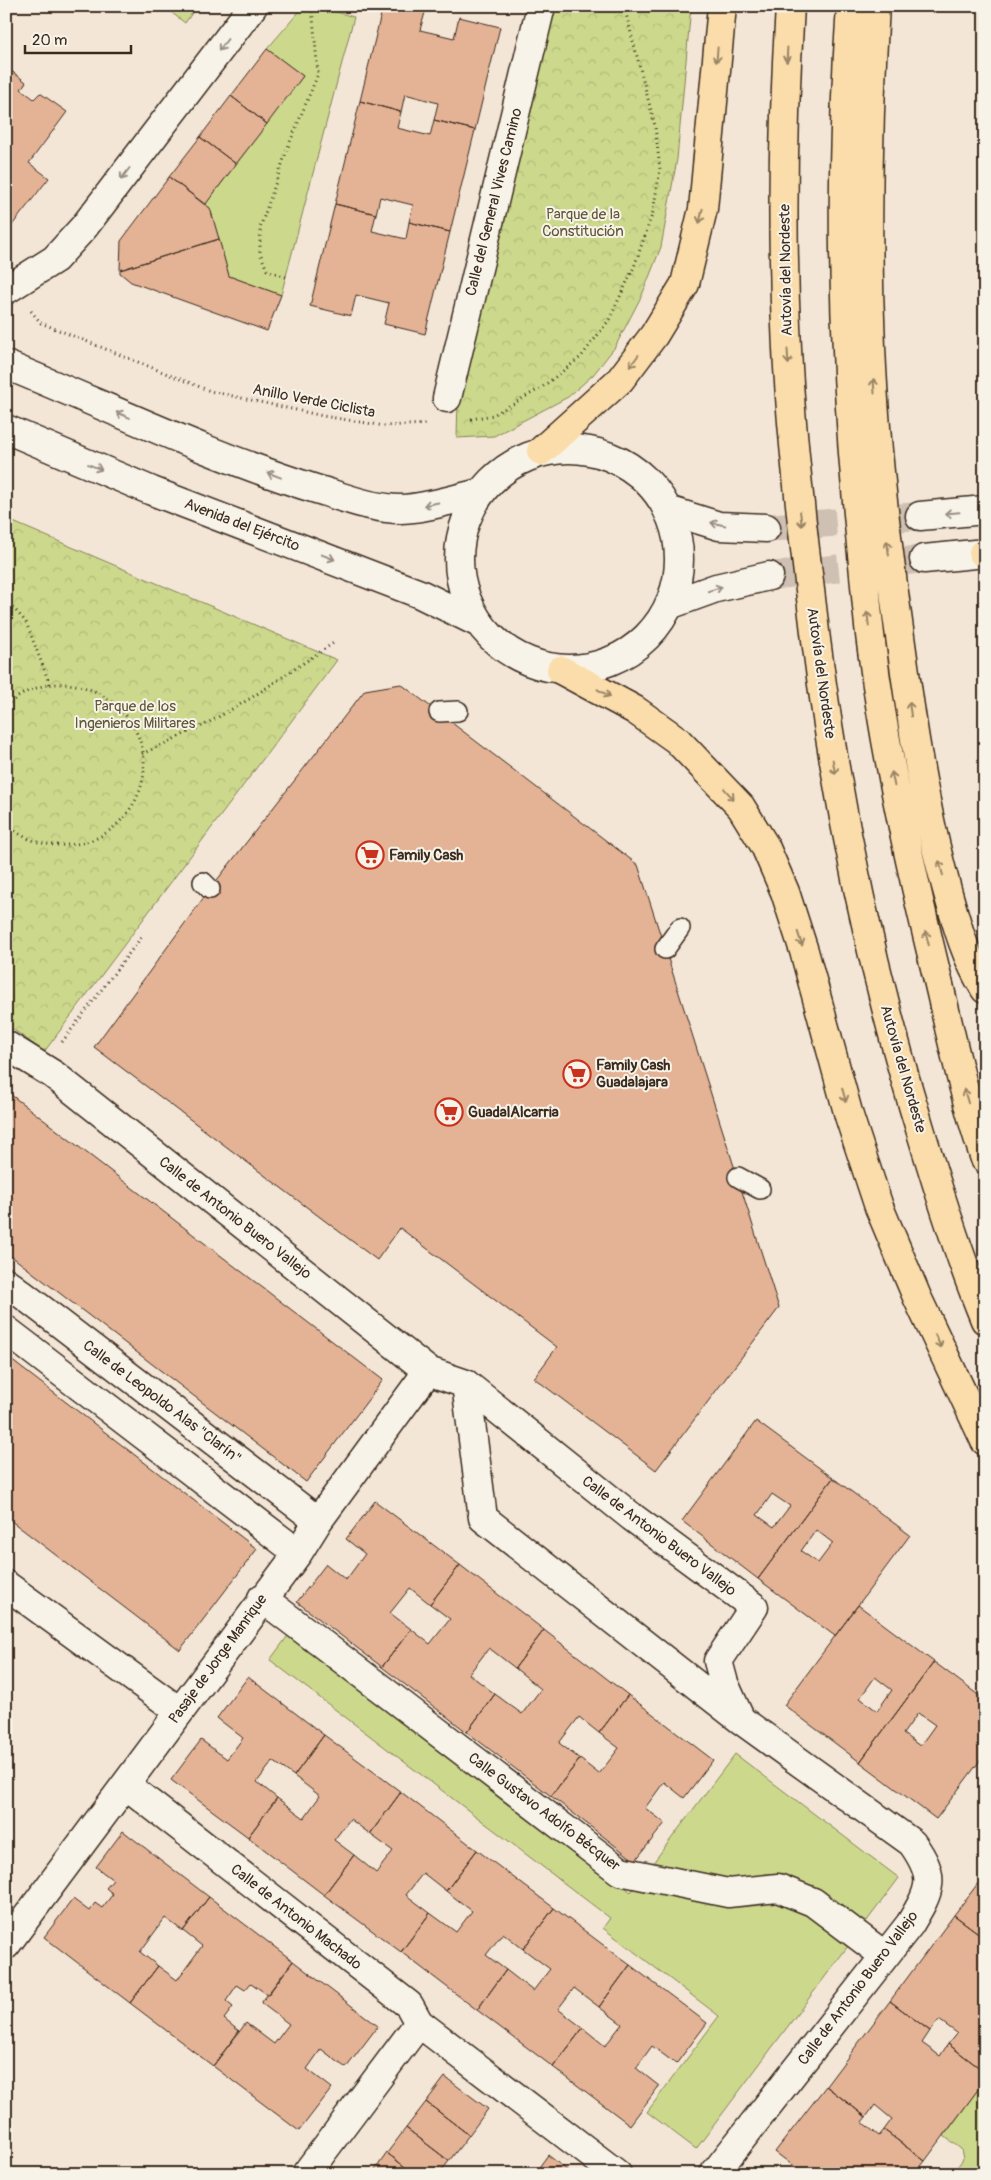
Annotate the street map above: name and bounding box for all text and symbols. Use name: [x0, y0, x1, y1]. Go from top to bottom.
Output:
scale bar: [25, 22, 131, 54]
text: 20 m: [32, 31, 67, 50]
one-way arrow: [218, 38, 229, 51]
one-way arrow: [712, 46, 722, 62]
one-way arrow: [783, 47, 792, 63]
street label: Calle del General Vives Camino: [461, 106, 527, 298]
one-way arrow: [120, 167, 130, 181]
street label: Autovía del Nordeste: [775, 203, 797, 336]
park label: Parque de la Constitución: [542, 205, 624, 241]
one-way arrow: [696, 208, 705, 224]
one-way arrow: [783, 349, 792, 365]
one-way arrow: [629, 354, 639, 368]
one-way arrow: [869, 378, 878, 394]
street label: Anillo Verde Ciclista: [251, 380, 377, 422]
one-way arrow: [116, 409, 131, 419]
one-way arrow: [87, 463, 102, 473]
one-way arrow: [267, 470, 282, 480]
street label: Avenida del Ejército: [182, 494, 302, 556]
one-way arrow: [424, 500, 440, 509]
one-way arrow: [945, 508, 961, 518]
one-way arrow: [796, 511, 806, 527]
one-way arrow: [710, 519, 726, 529]
one-way arrow: [883, 540, 893, 556]
one-way arrow: [320, 553, 335, 563]
one-way arrow: [707, 583, 723, 593]
street label: Autovía del Nordeste: [802, 606, 840, 740]
one-way arrow: [864, 611, 873, 627]
one-way arrow: [596, 688, 611, 698]
park label: Parque de los Ingenieros Militares: [75, 697, 196, 733]
one-way arrow: [905, 701, 915, 717]
one-way arrow: [830, 759, 840, 775]
one-way arrow: [888, 772, 898, 788]
one-way arrow: [723, 787, 735, 800]
supermarket icon: Family Cash: [355, 840, 385, 870]
place label: Family Cash: [389, 846, 463, 865]
one-way arrow: [936, 861, 945, 877]
one-way arrow: [795, 931, 805, 947]
one-way arrow: [922, 931, 931, 947]
street label: Autovía del Nordeste: [876, 1003, 930, 1136]
place label: Family Cash Guadalajara: [596, 1056, 670, 1092]
supermarket icon: Family Cash Guadalajara: [562, 1059, 592, 1089]
one-way arrow: [839, 1087, 849, 1103]
one-way arrow: [961, 1088, 971, 1104]
supermarket icon: GuadalAlcarria: [434, 1097, 464, 1127]
place label: GuadalAlcarria: [468, 1103, 559, 1122]
street label: Calle de Antonio Buero Vallejo: [155, 1152, 315, 1284]
one-way arrow: [933, 1333, 943, 1348]
street label: Calle de Leopoldo Alas "Clarín": [79, 1336, 245, 1468]
street label: Calle de Antonio Buero Vallejo: [578, 1472, 740, 1600]
street label: Pasaje de Jorge Manrique: [165, 1590, 272, 1727]
street label: Calle Gustavo Adolfo Bécquer: [464, 1749, 624, 1876]
street label: Calle de Antonio Machado: [227, 1860, 365, 1974]
street label: Calle de Antonio Buero Vallejo: [794, 1907, 922, 2069]

